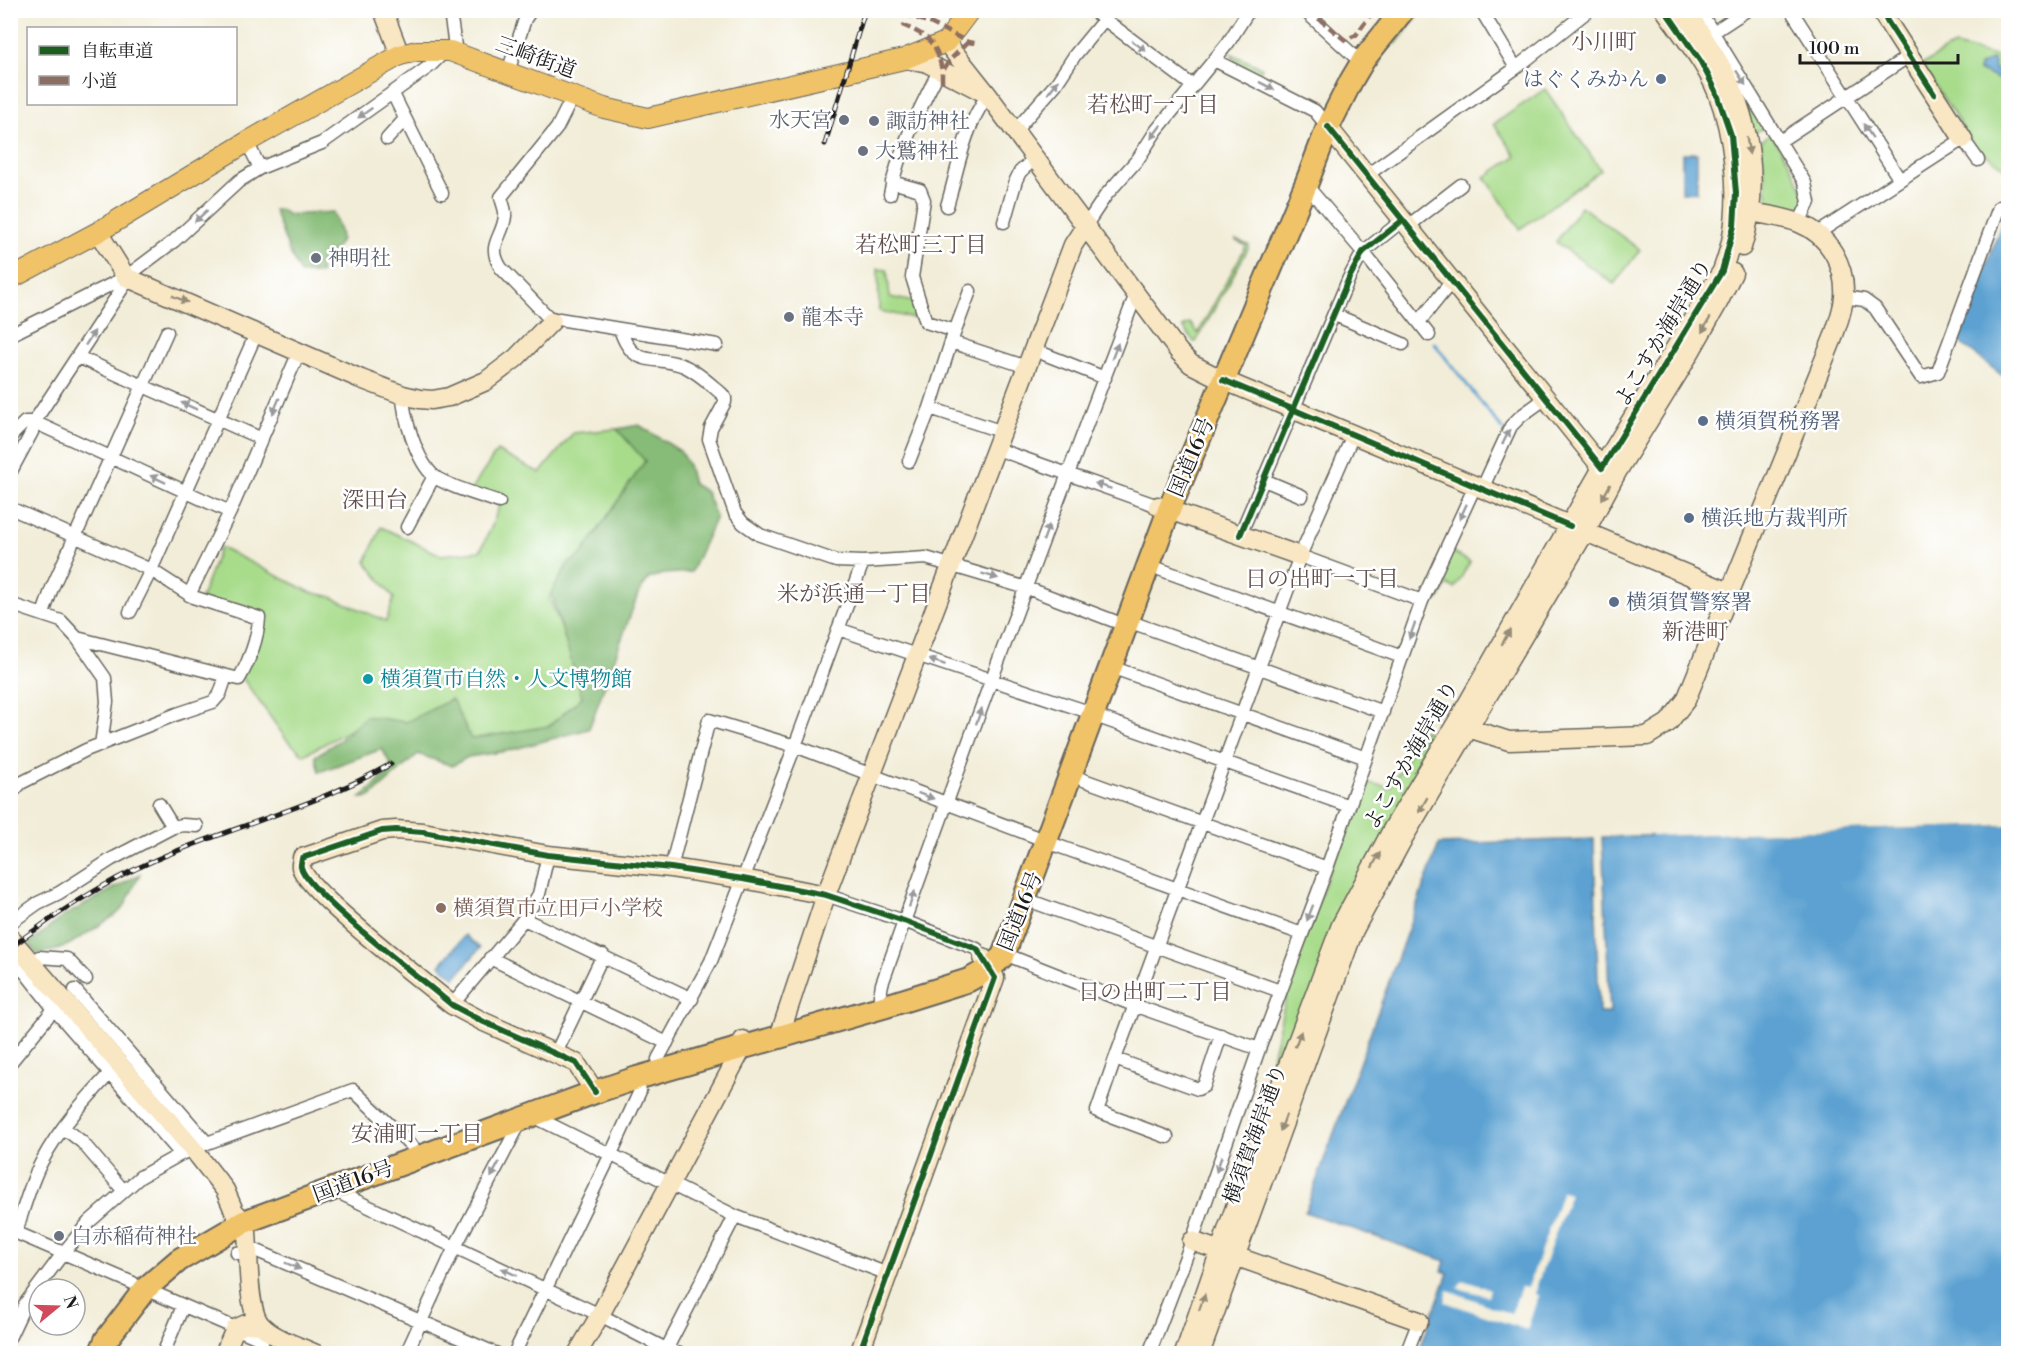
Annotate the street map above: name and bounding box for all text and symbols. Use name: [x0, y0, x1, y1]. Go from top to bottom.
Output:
legend: [27, 27, 237, 105]
scale bar: [1800, 27, 1958, 65]
district label: 小川町: [1571, 29, 1637, 56]
street label: 三崎街道: [492, 31, 580, 85]
text: 100 m: [1809, 37, 1860, 60]
one-way arrow: [1132, 39, 1147, 51]
text: 自転車道: [81, 40, 153, 63]
place label: はぐくみかん: [1523, 67, 1649, 93]
text: 小道: [81, 70, 117, 93]
one-way arrow: [1735, 70, 1746, 86]
marker: はぐくみかん: [1654, 72, 1668, 86]
one-way arrow: [1046, 79, 1058, 94]
one-way arrow: [1258, 81, 1275, 91]
district label: 若松町一丁目: [1087, 92, 1219, 119]
one-way arrow: [357, 107, 373, 118]
place label: 水天宮: [769, 108, 832, 134]
place label: 諏訪神社: [886, 109, 970, 135]
marker: 水天宮: [837, 113, 851, 127]
marker: 諏訪神社: [867, 114, 881, 128]
one-way arrow: [1150, 123, 1162, 139]
one-way arrow: [1862, 123, 1874, 139]
one-way arrow: [1744, 137, 1753, 156]
place label: 大鷲神社: [875, 139, 959, 165]
marker: 大鷲神社: [856, 144, 870, 158]
one-way arrow: [194, 209, 209, 223]
district label: 若松町三丁目: [855, 232, 987, 259]
place label: 神明社: [328, 246, 391, 272]
marker: 神明社: [309, 251, 323, 265]
street label: よこすか海岸通り: [1609, 255, 1718, 412]
one-way arrow: [171, 295, 189, 304]
place label: 龍本寺: [801, 305, 864, 331]
marker: 龍本寺: [782, 310, 796, 324]
one-way arrow: [1701, 316, 1711, 333]
one-way arrow: [84, 330, 95, 347]
one-way arrow: [1111, 342, 1120, 360]
one-way arrow: [271, 397, 281, 415]
one-way arrow: [181, 402, 198, 411]
place label: 横須賀税務署: [1715, 409, 1841, 435]
street label: 国道16号: [1164, 414, 1220, 501]
marker: 横須賀税務署: [1696, 414, 1710, 428]
one-way arrow: [1502, 429, 1511, 446]
one-way arrow: [148, 474, 166, 484]
one-way arrow: [1093, 481, 1111, 491]
one-way arrow: [1601, 484, 1612, 500]
district label: 深田台: [342, 487, 408, 514]
one-way arrow: [1458, 504, 1468, 522]
place label: 横浜地方裁判所: [1701, 506, 1848, 532]
marker: 横浜地方裁判所: [1682, 511, 1696, 525]
one-way arrow: [1042, 524, 1052, 542]
district label: 日の出町一丁目: [1245, 566, 1399, 593]
one-way arrow: [981, 572, 999, 581]
district label: 米が浜通一丁目: [777, 581, 931, 608]
place label: 横須賀警察署: [1626, 590, 1752, 616]
marker: 横須賀警察署: [1607, 595, 1621, 609]
district label: 新港町: [1662, 619, 1728, 646]
one-way arrow: [1406, 622, 1416, 640]
one-way arrow: [1500, 629, 1511, 645]
one-way arrow: [928, 657, 946, 666]
place label: 横須賀市自然・人文博物館: [380, 667, 632, 693]
marker: 横須賀市自然・人文博物館: [361, 672, 375, 686]
street label: よこすか海岸通り: [1359, 676, 1465, 835]
one-way arrow: [975, 707, 985, 725]
one-way arrow: [917, 792, 935, 802]
one-way arrow: [1418, 797, 1428, 814]
one-way arrow: [1371, 852, 1381, 869]
street label: 国道16号: [993, 868, 1049, 955]
one-way arrow: [907, 890, 917, 908]
place label: 横須賀市立田戸小学校: [453, 896, 663, 922]
marker: 横須賀市立田戸小学校: [434, 901, 448, 915]
one-way arrow: [1305, 904, 1314, 922]
district label: 日の出町二丁目: [1078, 979, 1232, 1006]
one-way arrow: [1293, 1029, 1303, 1047]
street label: 横須賀海岸通り: [1219, 1061, 1293, 1208]
one-way arrow: [1278, 1114, 1288, 1132]
district label: 安浦町一丁目: [351, 1121, 483, 1148]
street label: 国道16号: [309, 1155, 397, 1209]
one-way arrow: [1213, 1155, 1223, 1173]
one-way arrow: [490, 1162, 500, 1179]
place label: 白赤稲荷神社: [71, 1224, 197, 1250]
marker: 白赤稲荷神社: [52, 1229, 66, 1243]
one-way arrow: [284, 1261, 302, 1271]
one-way arrow: [500, 1268, 517, 1277]
north arrow: [27, 1277, 87, 1337]
text: N: [59, 1293, 82, 1312]
one-way arrow: [1197, 1293, 1207, 1311]

